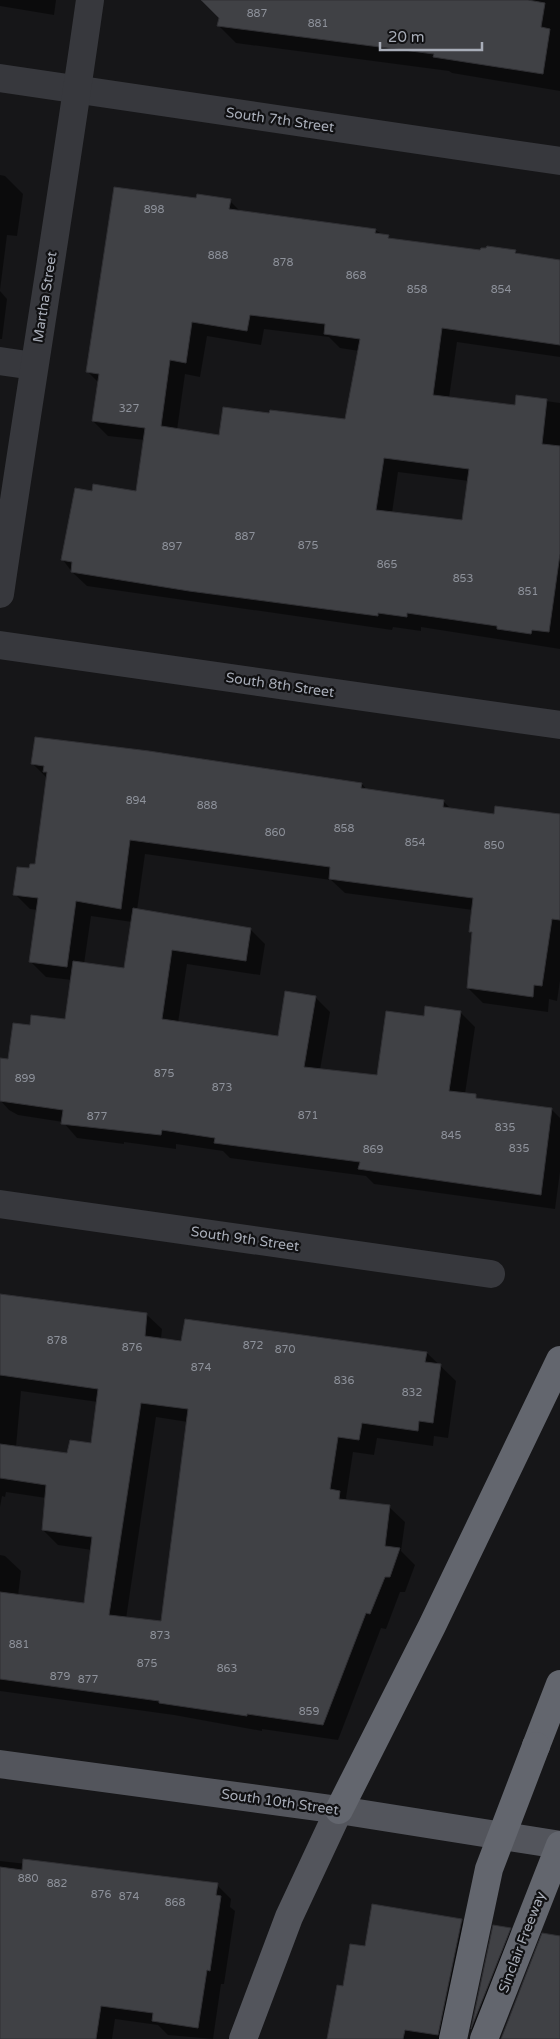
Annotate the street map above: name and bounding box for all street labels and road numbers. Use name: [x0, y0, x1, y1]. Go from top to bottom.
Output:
street label: South 7th Street: [225, 104, 336, 136]
street label: Martha Street: [29, 250, 61, 344]
street label: South 8th Street: [225, 669, 336, 701]
street label: South 9th Street: [190, 1223, 301, 1255]
street label: South 10th Street: [220, 1785, 340, 1819]
street label: Sinclair Freeway: [495, 1888, 549, 1995]

